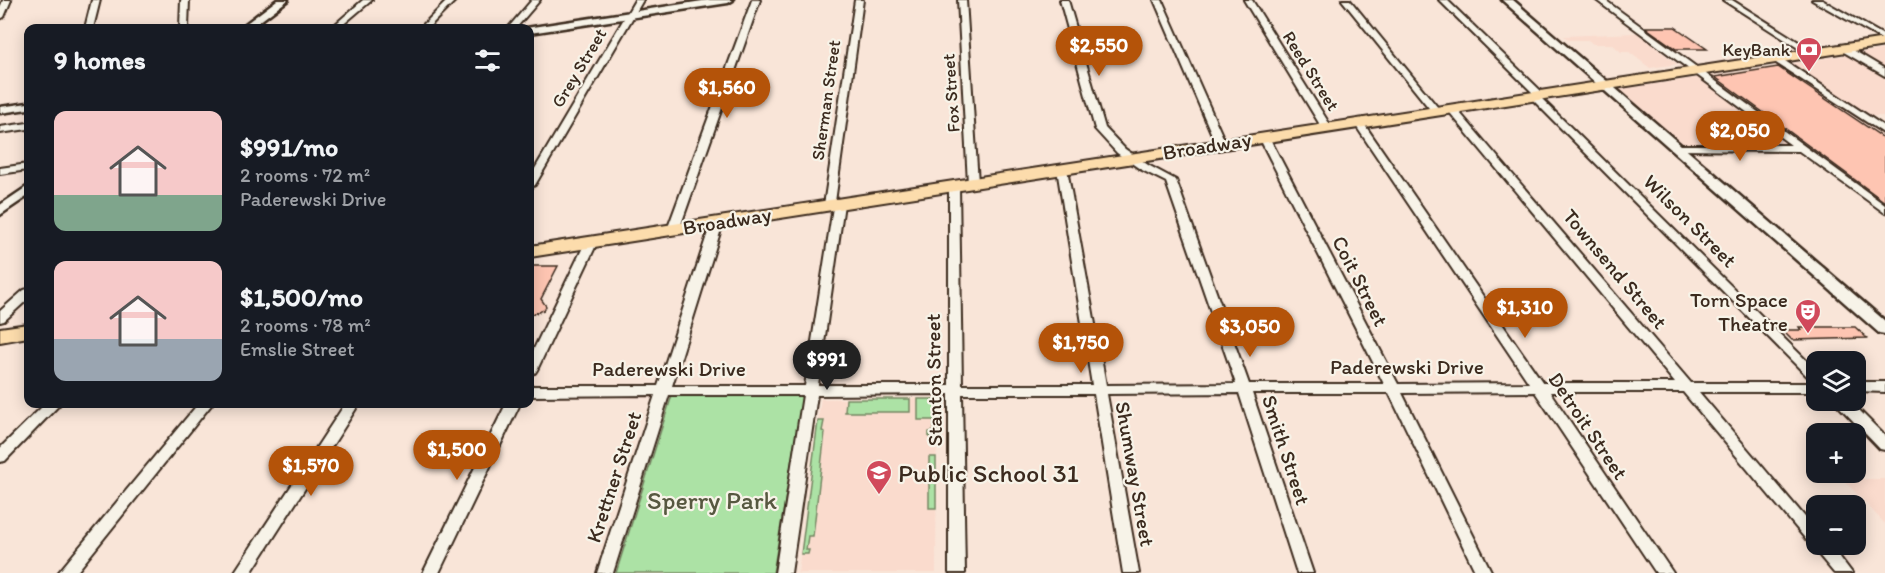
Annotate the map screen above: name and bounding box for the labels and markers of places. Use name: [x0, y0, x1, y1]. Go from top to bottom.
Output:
pin: $2,550: [1050, 26, 1148, 77]
bank icon: KeyBank: [1794, 35, 1824, 73]
place label: KeyBank: [1722, 39, 1791, 61]
pin: $1,560: [678, 68, 776, 119]
pin: $2,050: [1691, 111, 1789, 162]
place label: Torn Space Theatre: [1690, 287, 1788, 336]
pin: $1,310: [1476, 288, 1574, 339]
theatre icon: Torn Space Theatre: [1793, 297, 1823, 335]
pin: $3,050: [1201, 307, 1299, 358]
pin: $1,750: [1032, 323, 1130, 374]
pin: $991: [791, 340, 863, 391]
pin: $1,500: [408, 430, 506, 481]
pin: $1,570: [262, 446, 360, 497]
place label: Public School 31: [898, 457, 1079, 489]
school or university icon: Public School 31: [864, 458, 894, 496]

